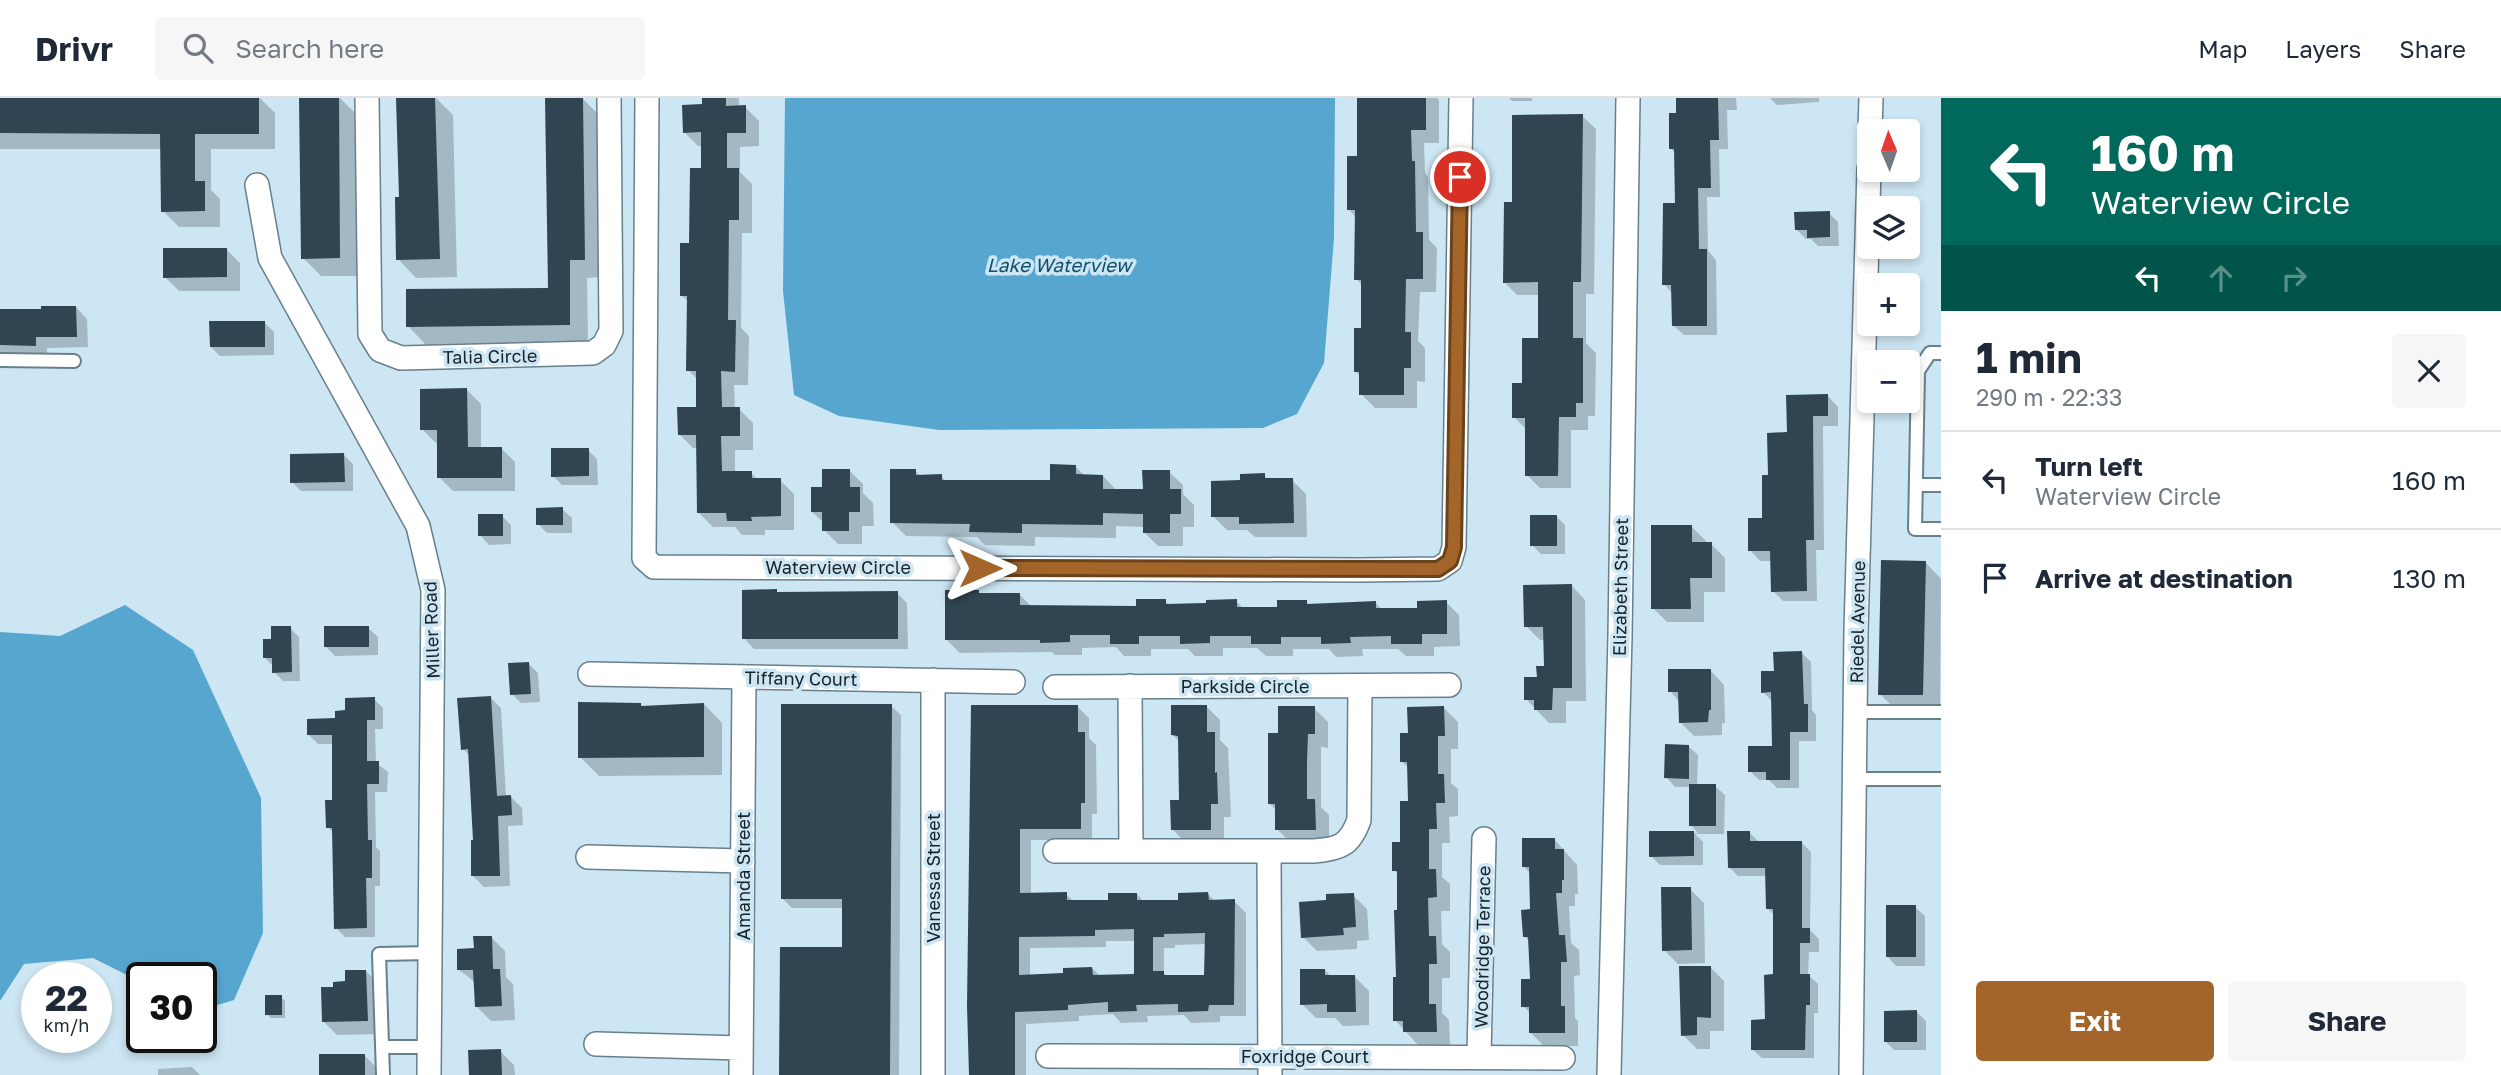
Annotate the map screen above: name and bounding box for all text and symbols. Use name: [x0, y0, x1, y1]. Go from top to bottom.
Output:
search box: [155, 17, 645, 80]
text: Drivr: [35, 29, 113, 68]
icon: search: [179, 29, 217, 67]
text: Search here: [235, 33, 384, 64]
text: Map: [2198, 34, 2247, 63]
text: Layers: [2285, 34, 2361, 63]
text: Share: [2399, 34, 2466, 63]
north arrow: [1857, 119, 1920, 182]
map controls: [1857, 119, 1920, 413]
text: 160 m: [2091, 123, 2234, 182]
icon: left: [1976, 126, 2067, 217]
pin: [1430, 147, 1490, 207]
icon: arrive: [1441, 158, 1479, 196]
text: Waterview Circle: [2091, 183, 2350, 221]
button: layers: [1857, 196, 1920, 259]
water label: Lake Waterview: [987, 253, 1134, 276]
icon: left: [2129, 259, 2167, 297]
icon: ahead: [2202, 259, 2240, 297]
icon: right: [2275, 259, 2313, 297]
button: +: [1857, 273, 1920, 336]
text: 1 min: [1976, 332, 2082, 382]
button: close: [2392, 334, 2466, 408]
street label: Talia Circle: [442, 344, 538, 368]
button: −: [1857, 350, 1920, 413]
text: 290 m · 22:33: [1976, 383, 2123, 411]
text: Turn left: [2035, 451, 2143, 482]
icon: left: [1976, 461, 2014, 499]
text: 160 m: [2392, 465, 2466, 496]
text: Waterview Circle: [2035, 482, 2221, 510]
street label: Elizabeth Street: [1608, 518, 1632, 656]
position arrow: [943, 531, 1017, 605]
street label: Waterview Circle: [765, 556, 911, 578]
icon: arrive: [1976, 559, 2014, 597]
street label: Riedel Avenue: [1845, 560, 1869, 684]
text: Arrive at destination: [2035, 563, 2293, 594]
text: 130 m: [2393, 563, 2466, 594]
street label: Miller Road: [418, 581, 444, 679]
street label: Tiffany Court: [744, 666, 858, 690]
street label: Parkside Circle: [1180, 675, 1310, 697]
street label: Amanda Street: [732, 812, 754, 940]
street label: Vanessa Street: [922, 813, 944, 943]
street label: Woodridge Terrace: [1470, 866, 1494, 1028]
speed limit sign: 30: [126, 962, 217, 1053]
text: 22: [45, 977, 88, 1019]
button: Exit: [1976, 981, 2214, 1061]
button: Share: [2228, 981, 2466, 1061]
text: km/h: [44, 1014, 89, 1036]
street label: Foxridge Court: [1241, 1045, 1369, 1067]

